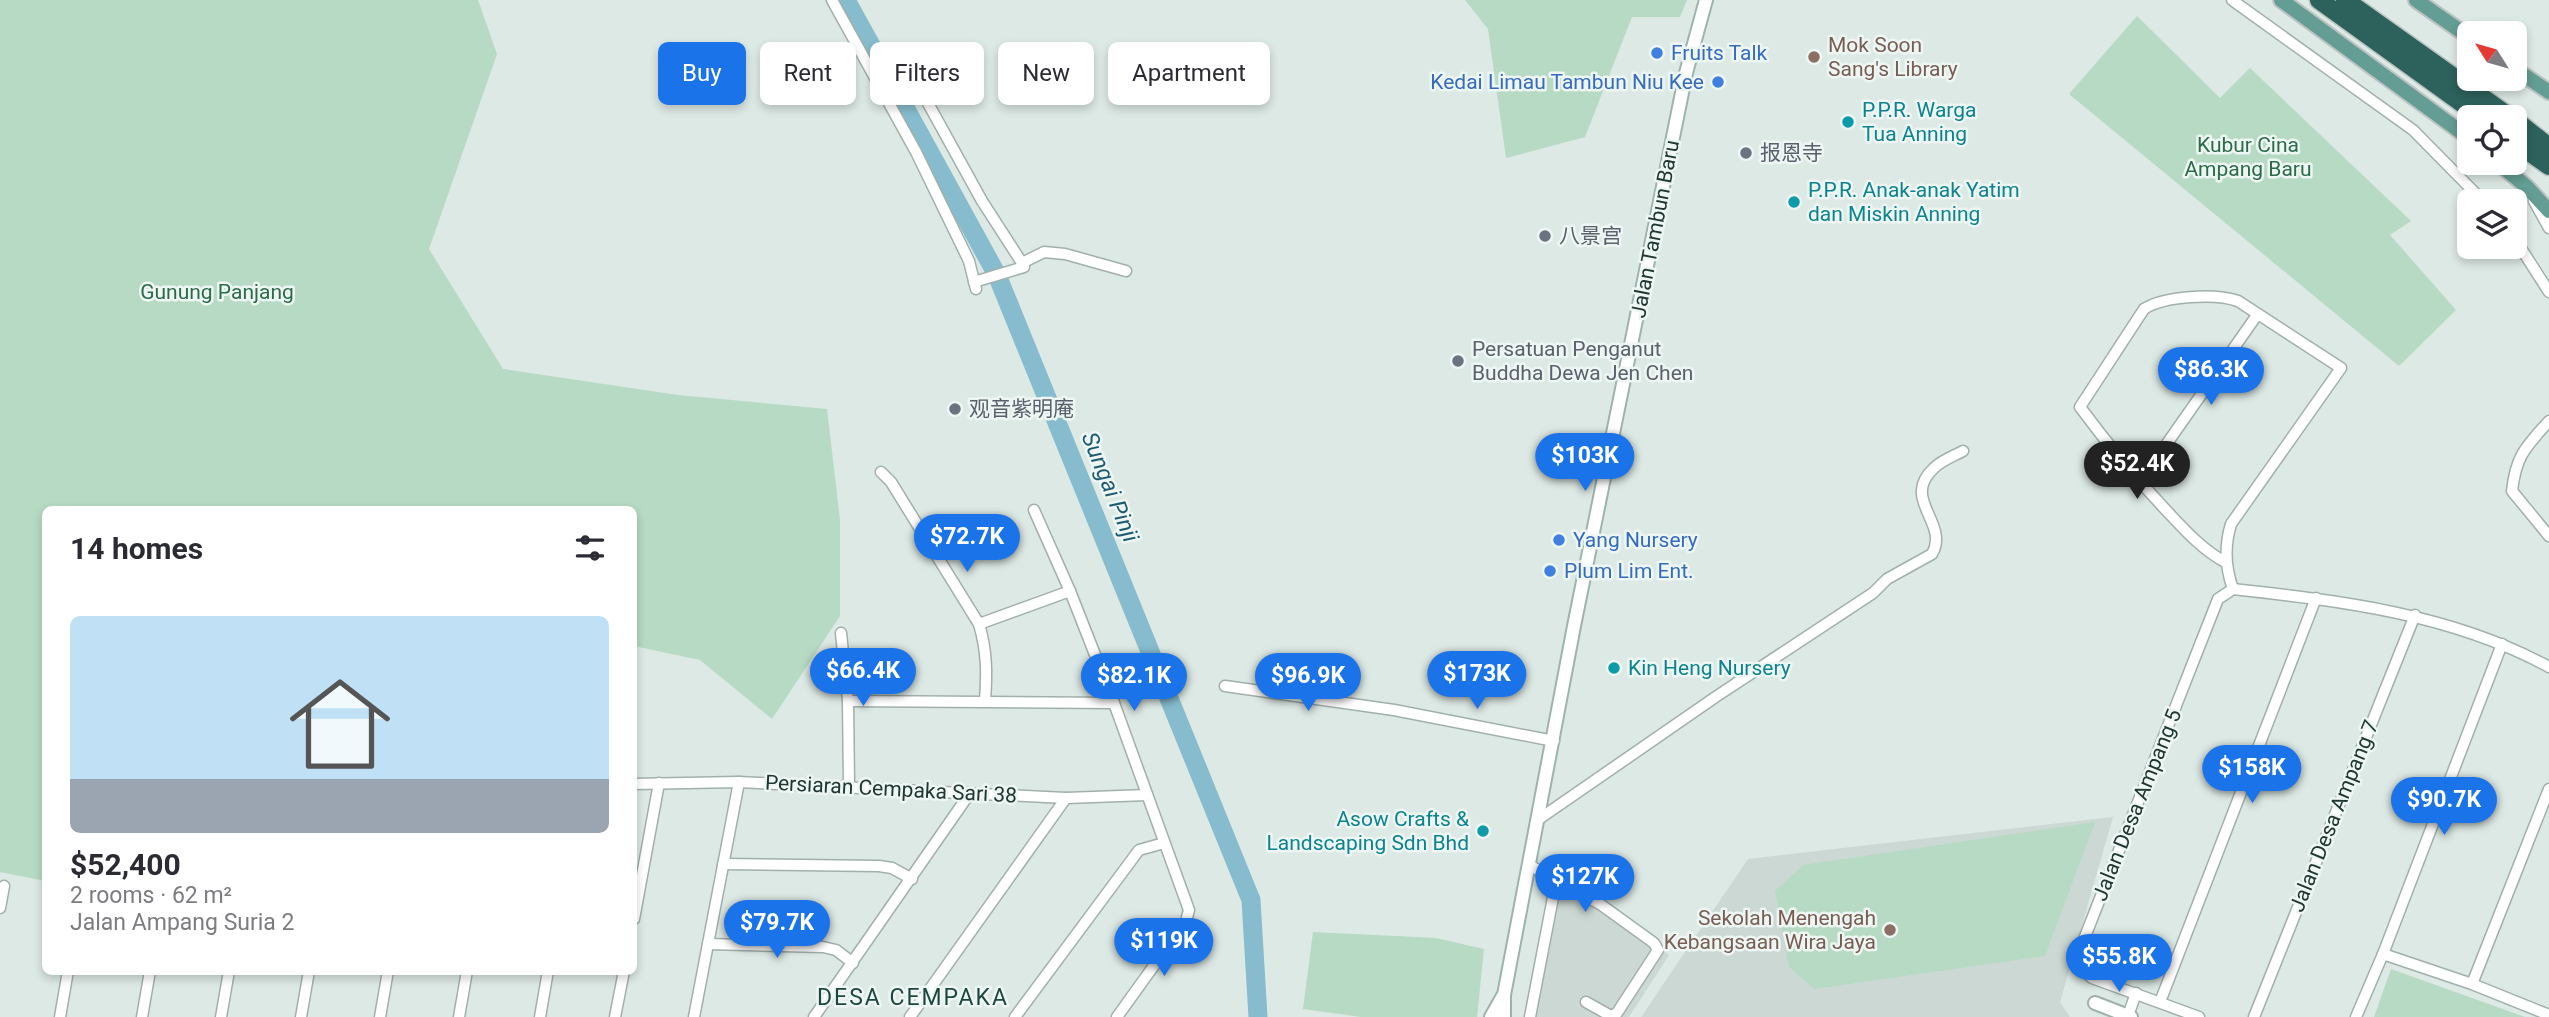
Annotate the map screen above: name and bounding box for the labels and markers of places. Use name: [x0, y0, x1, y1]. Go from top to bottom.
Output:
place label: Mok Soon Sang's Library: [1828, 33, 1958, 81]
place label: Fruits Talk: [1671, 41, 1768, 65]
marker: Fruits Talk: [1649, 45, 1665, 61]
marker: Mok Soon Sang's Library: [1806, 49, 1822, 65]
place label: Kedai Limau Tambun Niu Kee: [1430, 70, 1704, 94]
marker: Kedai Limau Tambun Niu Kee: [1710, 74, 1726, 90]
place label: P.P.R. Warga Tua Anning: [1862, 98, 1976, 146]
marker: P.P.R. Warga Tua Anning: [1840, 114, 1856, 130]
place label: 报恩寺: [1760, 141, 1823, 165]
marker: 报恩寺: [1738, 145, 1754, 161]
place label: P.P.R. Anak-anak Yatim dan Miskin Anning: [1808, 178, 2020, 226]
marker: P.P.R. Anak-anak Yatim dan Miskin Anning: [1786, 194, 1802, 210]
place label: 八景宫: [1559, 224, 1622, 248]
marker: 八景宫: [1537, 228, 1553, 244]
place label: Persatuan Penganut Buddha Dewa Jen Chen: [1472, 337, 1693, 385]
pin: $86.3K: [2154, 348, 2268, 407]
marker: Persatuan Penganut Buddha Dewa Jen Chen: [1450, 353, 1466, 369]
place label: 观音紫明庵: [969, 397, 1074, 421]
marker: 观音紫明庵: [947, 401, 963, 417]
pin: $103K: [1536, 434, 1634, 493]
pin: $52.4K: [2080, 442, 2194, 501]
pin: $72.7K: [910, 514, 1024, 574]
place label: Yang Nursery: [1573, 528, 1698, 552]
marker: Yang Nursery: [1551, 532, 1567, 548]
place label: Plum Lim Ent.: [1564, 559, 1694, 583]
marker: Plum Lim Ent.: [1542, 563, 1558, 579]
pin: $66.4K: [806, 648, 920, 708]
pin: $173K: [1428, 652, 1526, 711]
pin: $82.1K: [1077, 654, 1191, 713]
pin: $96.9K: [1251, 654, 1365, 713]
place label: Kin Heng Nursery: [1628, 656, 1791, 680]
marker: Kin Heng Nursery: [1606, 660, 1622, 676]
pin: $158K: [2203, 746, 2301, 805]
pin: $90.7K: [2387, 778, 2501, 837]
place label: Asow Crafts & Landscaping Sdn Bhd: [1266, 807, 1469, 855]
marker: Asow Crafts & Landscaping Sdn Bhd: [1475, 823, 1491, 839]
pin: $127K: [1536, 855, 1634, 914]
pin: $79.7K: [720, 900, 834, 960]
place label: Sekolah Menengah Kebangsaan Wira Jaya: [1664, 906, 1876, 954]
pin: $119K: [1115, 918, 1213, 978]
marker: Sekolah Menengah Kebangsaan Wira Jaya: [1882, 922, 1898, 938]
pin: $55.8K: [2062, 934, 2176, 994]

